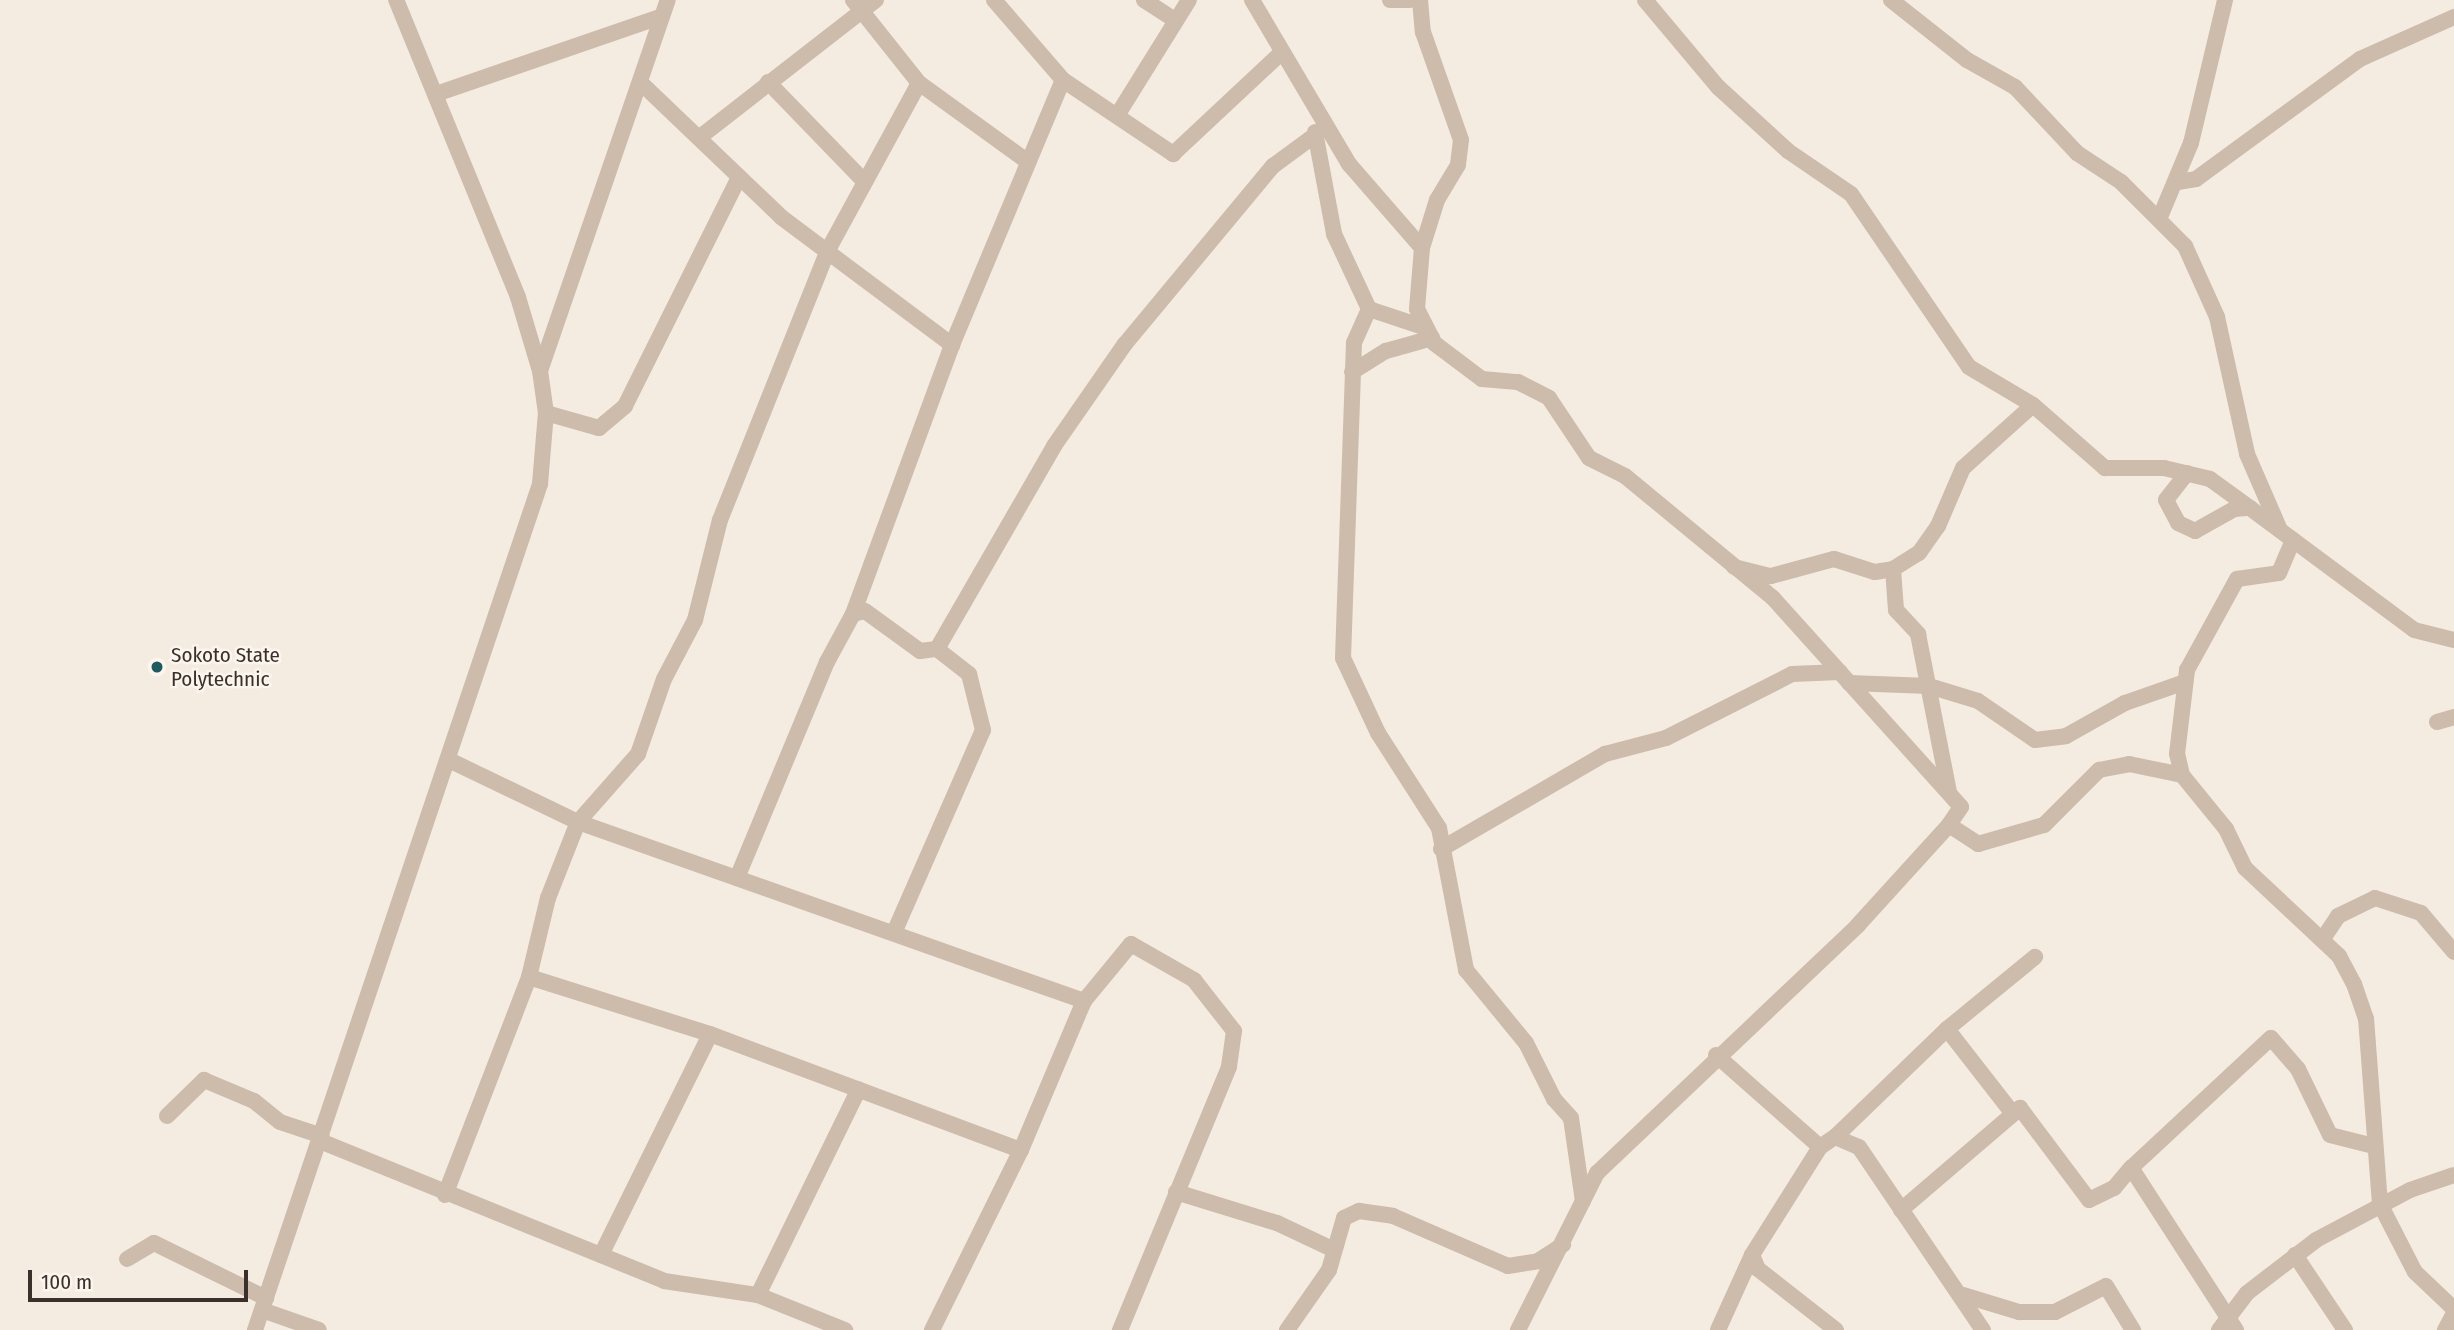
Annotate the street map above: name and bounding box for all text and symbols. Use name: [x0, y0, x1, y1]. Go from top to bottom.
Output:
place label: Sokoto State Polytechnic: [171, 642, 280, 692]
marker: Sokoto State Polytechnic: [149, 659, 165, 675]
scale bar: [32, 1256, 252, 1300]
text: 100 m: [41, 1269, 92, 1295]

